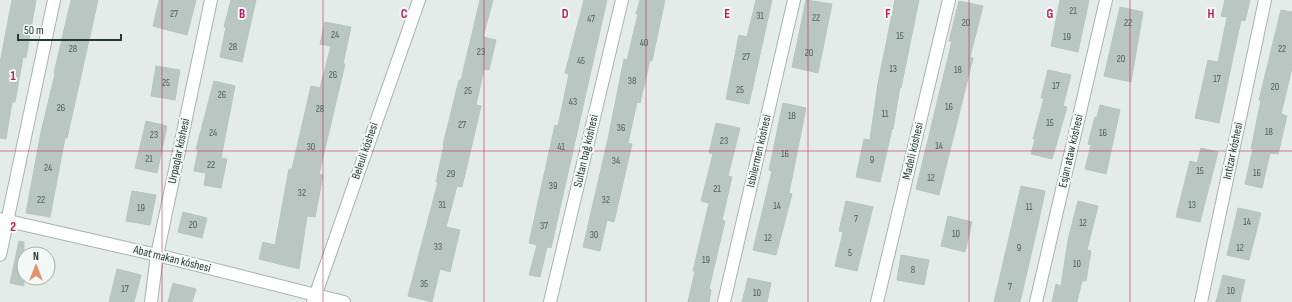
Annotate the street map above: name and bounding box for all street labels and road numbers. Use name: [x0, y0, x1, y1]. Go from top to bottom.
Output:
street label: Sultan baǵ kóshesi: [570, 113, 602, 189]
street label: Isbilermen kóshesi: [743, 113, 775, 189]
street label: Esjan ataw kóshesi: [1055, 113, 1087, 189]
street label: Urpaqlar kóshesi: [165, 117, 193, 185]
street label: Beleuli kóshesi: [348, 121, 382, 181]
street label: Madeli kóshesi: [899, 121, 927, 181]
street label: Intizar kóshesi: [1220, 121, 1246, 181]
street label: Abat makan kóshesi: [131, 242, 212, 276]

